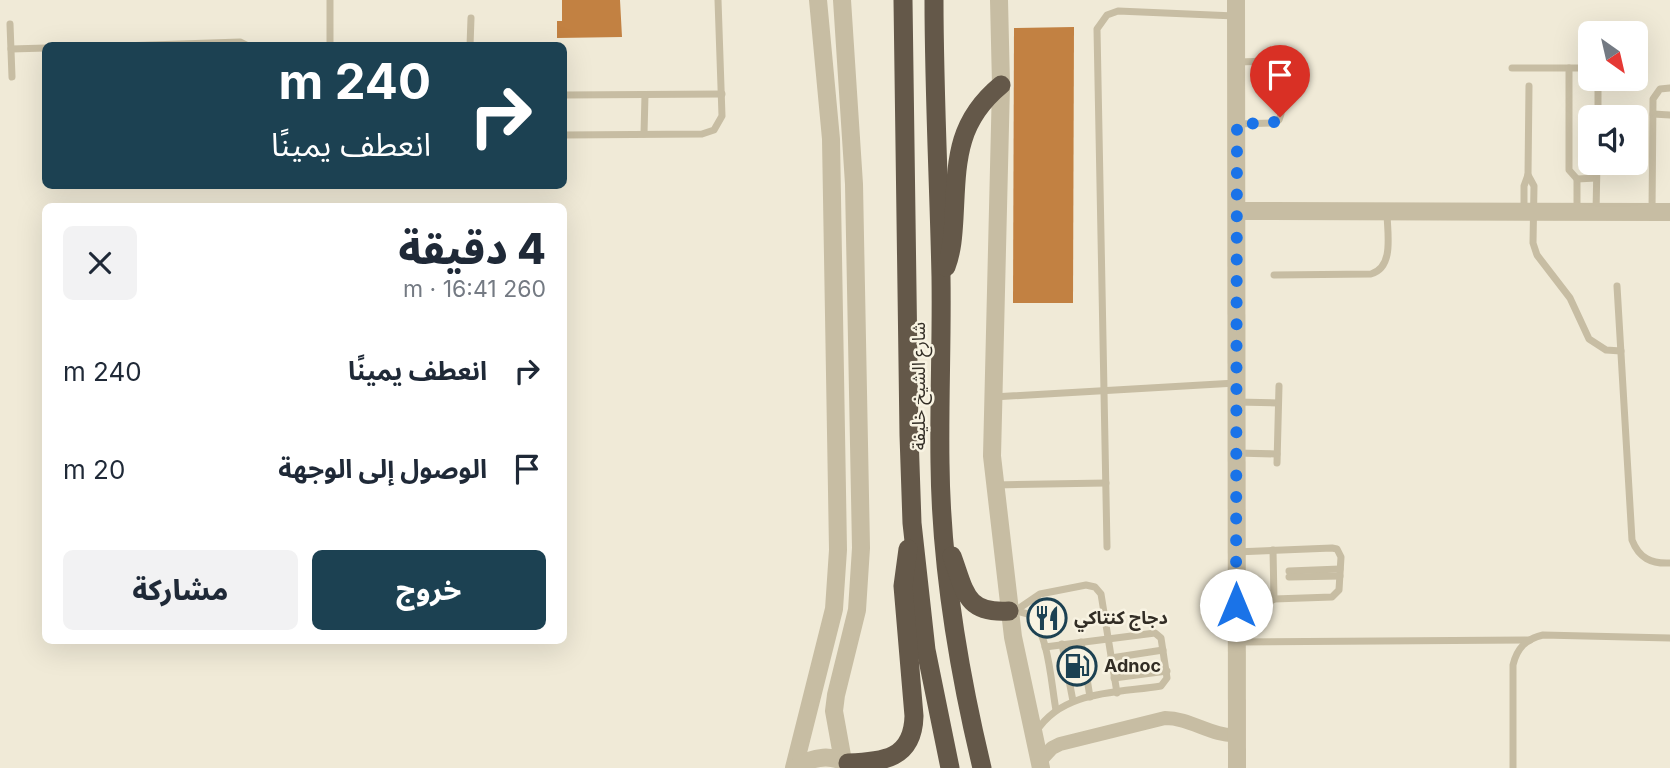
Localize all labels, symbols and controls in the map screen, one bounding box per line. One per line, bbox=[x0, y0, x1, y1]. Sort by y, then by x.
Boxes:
north arrow bbox=[1578, 21, 1648, 91]
map controls bbox=[1578, 21, 1648, 175]
pin bbox=[1250, 45, 1310, 117]
text: 240 m bbox=[278, 52, 431, 111]
icon: arrive bbox=[1261, 56, 1299, 94]
icon: right bbox=[455, 70, 546, 161]
button: sound bbox=[1578, 105, 1648, 175]
text: انعطف يمينًا bbox=[271, 125, 431, 164]
text: 4 دقيقة bbox=[398, 223, 546, 274]
button: close bbox=[63, 226, 137, 300]
text: 260 m · 16:41 bbox=[403, 275, 546, 303]
street label: شارع الشيخ خليفة bbox=[908, 322, 933, 450]
icon: right bbox=[508, 352, 546, 390]
text: انعطف يمينًا bbox=[348, 355, 487, 386]
text: 240 m bbox=[63, 356, 142, 387]
icon: arrive bbox=[508, 450, 546, 488]
text: الوصول إلى الوجهة bbox=[278, 453, 487, 484]
text: 20 m bbox=[63, 454, 125, 485]
button: مشاركة bbox=[63, 550, 298, 630]
button: خروج bbox=[312, 550, 546, 630]
position arrow bbox=[1199, 568, 1273, 642]
restaurant icon: دجاج كنتاكي bbox=[1026, 597, 1068, 639]
place label: دجاج كنتاكي bbox=[1074, 607, 1168, 632]
fuel station icon: Adnoc bbox=[1056, 645, 1098, 687]
place label: Adnoc bbox=[1104, 655, 1161, 676]

